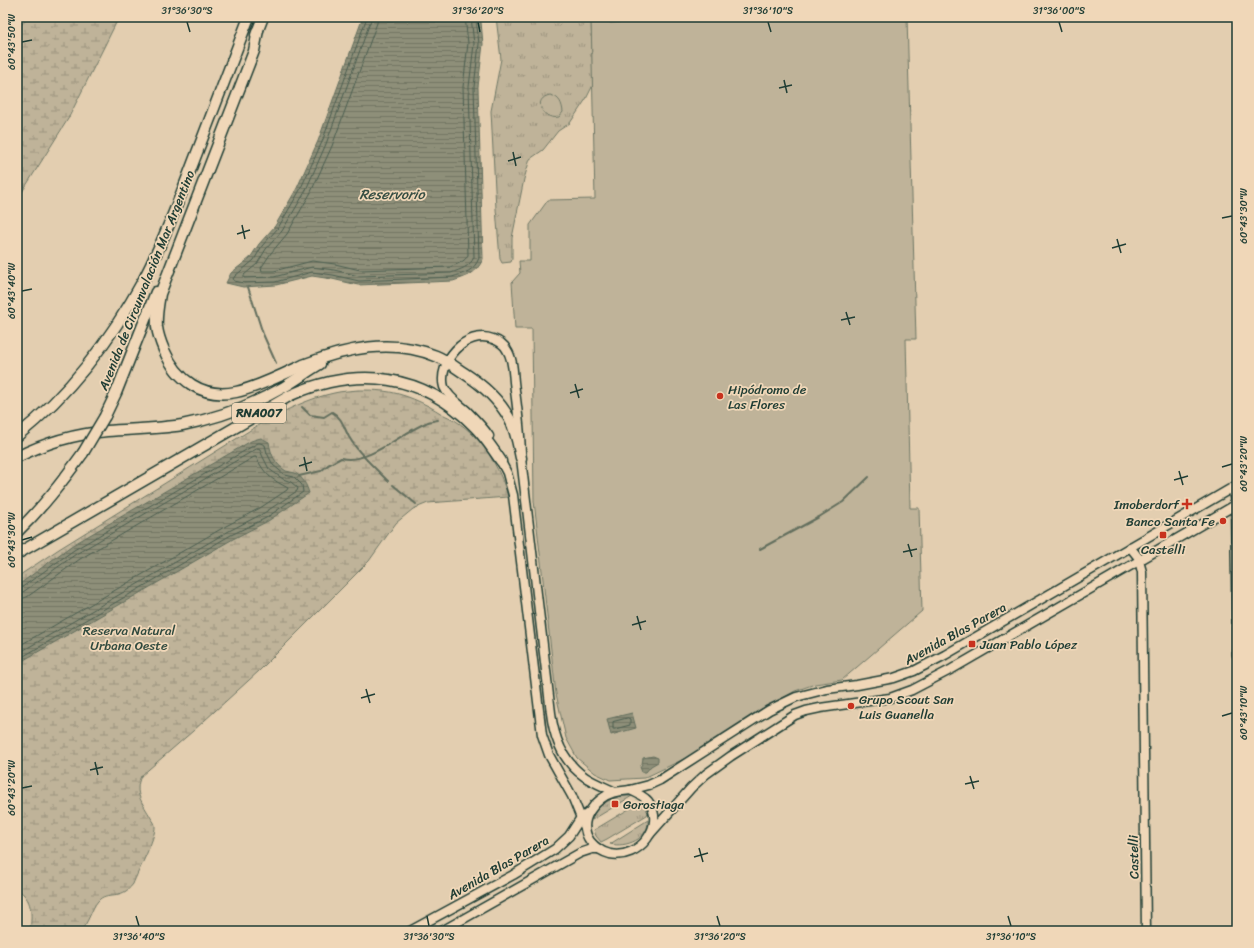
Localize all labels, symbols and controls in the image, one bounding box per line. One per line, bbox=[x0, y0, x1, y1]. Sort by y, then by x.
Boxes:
text: 31°36'30"S bbox=[161, 2, 213, 20]
text: 31°36'20"S bbox=[452, 2, 504, 20]
text: 31°36'10"S bbox=[743, 2, 794, 20]
text: 31°36'00"S bbox=[1033, 2, 1086, 20]
text: 60°43'50"W bbox=[3, 14, 21, 70]
street label: Avenida de Circunvalación Mar Argentino bbox=[91, 166, 201, 395]
water label: Reservorio bbox=[359, 182, 425, 207]
text: 60°43'30"W bbox=[1235, 188, 1253, 244]
text: 60°43'40"W bbox=[3, 263, 21, 319]
place label: Hipódromo de Las Flores bbox=[728, 378, 807, 416]
marker: Hipódromo de Las Flores bbox=[715, 391, 725, 401]
road number: RNA007 bbox=[232, 403, 286, 423]
text: 60°43'20"W bbox=[1235, 436, 1253, 492]
place label: Imoberdorf bbox=[1113, 493, 1180, 516]
marker: Imoberdorf bbox=[1182, 499, 1192, 509]
place label: Banco Santa Fe bbox=[1126, 510, 1215, 533]
text: 60°43'30"W bbox=[3, 512, 21, 568]
marker: Banco Santa Fe bbox=[1218, 516, 1228, 526]
marker: Castelli bbox=[1158, 530, 1168, 540]
place label: Castelli bbox=[1141, 538, 1185, 561]
street label: Avenida Blas Parera bbox=[899, 596, 1011, 672]
park label: Reserva Natural Urbana Oeste bbox=[83, 619, 175, 657]
place label: Juan Pablo López bbox=[979, 633, 1078, 656]
marker: Juan Pablo López bbox=[967, 639, 977, 649]
text: 60°43'10"W bbox=[1235, 686, 1253, 740]
place label: Grupo Scout San Luis Guanella bbox=[859, 688, 954, 726]
marker: Grupo Scout San Luis Guanella bbox=[846, 701, 856, 711]
text: 60°43'20"W bbox=[3, 760, 21, 816]
place label: Gorostiaga bbox=[623, 793, 685, 816]
marker: Gorostiaga bbox=[610, 799, 620, 809]
street label: Avenida Blas Parera bbox=[442, 829, 554, 906]
street label: Castelli bbox=[1122, 834, 1145, 879]
text: 31°36'40"S bbox=[113, 928, 166, 946]
text: 31°36'30"S bbox=[403, 928, 455, 946]
text: 31°36'20"S bbox=[694, 928, 746, 946]
text: 31°36'10"S bbox=[986, 928, 1037, 946]

